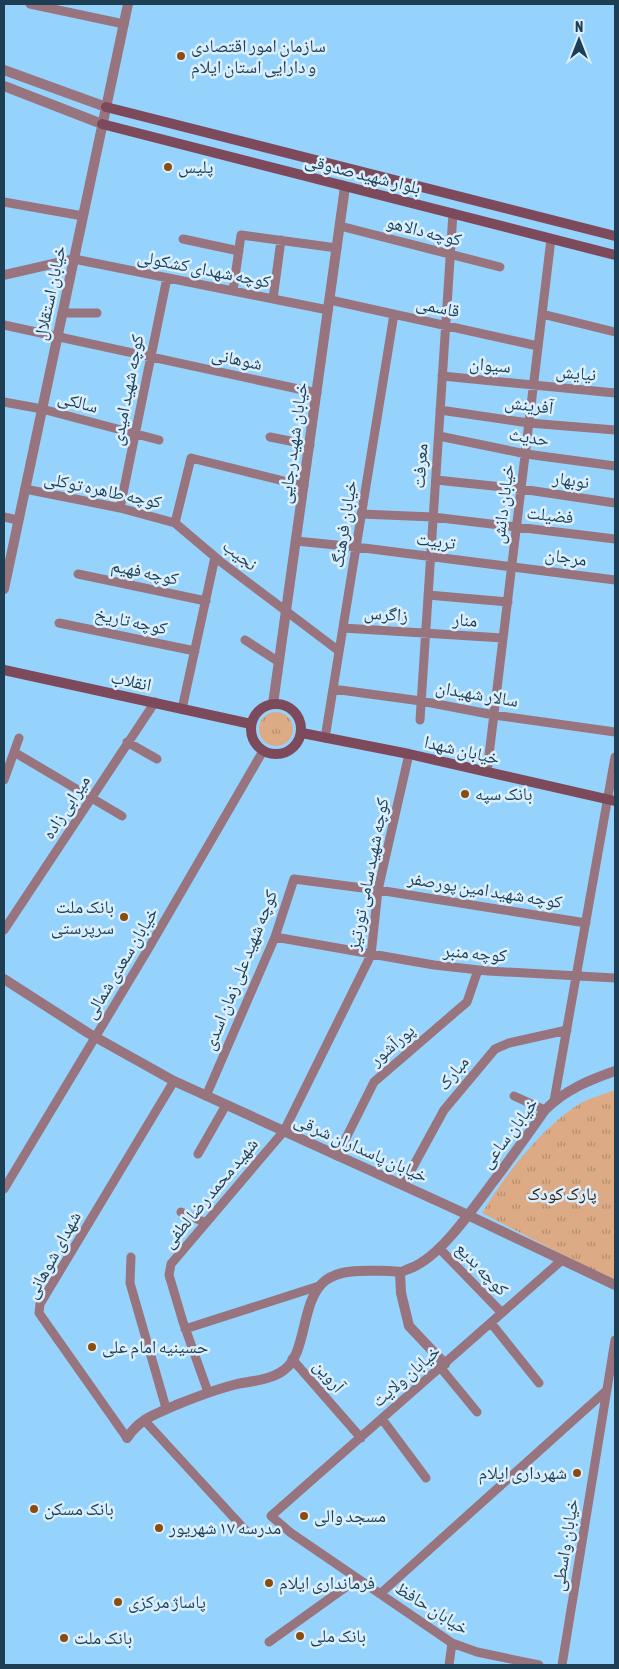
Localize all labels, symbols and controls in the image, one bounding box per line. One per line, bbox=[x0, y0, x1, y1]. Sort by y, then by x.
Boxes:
north arrow bbox=[554, 15, 604, 65]
text: N bbox=[575, 19, 583, 35]
place label: سازمان امور اقتصادی و دارایی استان ایلام bbox=[191, 35, 326, 79]
marker: سازمان امور اقتصادی و دارایی استان ایلام bbox=[175, 50, 187, 62]
street label: بلوار شهید صدوقی bbox=[303, 149, 423, 199]
place label: پلیس bbox=[178, 156, 213, 178]
marker: پلیس bbox=[162, 161, 174, 173]
street label: کوچه دالاهو bbox=[384, 211, 464, 251]
street label: خیابان استقلال bbox=[29, 244, 71, 342]
street label: کوچه شهدای کشکولی bbox=[135, 245, 273, 293]
street label: قاسمی bbox=[414, 292, 462, 322]
street label: کوچه شهید امیدی bbox=[105, 332, 149, 447]
street label: شوهانی bbox=[210, 343, 264, 375]
street label: سیوان bbox=[468, 352, 512, 378]
street label: نیایش bbox=[555, 360, 597, 386]
street label: خیابان شهید رجایی bbox=[274, 381, 312, 505]
street label: سالکی bbox=[55, 386, 101, 418]
street label: آفرینش bbox=[503, 391, 555, 419]
street label: حدیث bbox=[507, 423, 551, 450]
street label: معرفت bbox=[407, 443, 432, 489]
street label: خیابان دانش bbox=[487, 463, 519, 545]
street label: نوبهار bbox=[550, 466, 591, 493]
street label: کوچه طاهره توکلی bbox=[42, 467, 164, 513]
street label: خیابان فرهنگ bbox=[326, 479, 362, 569]
street label: فضیلت bbox=[525, 502, 575, 528]
street label: تربیت bbox=[415, 528, 457, 554]
street label: نجیب bbox=[218, 535, 262, 575]
street label: مرجان bbox=[544, 543, 588, 571]
street label: کوچه فهیم bbox=[109, 554, 181, 591]
street label: زاگرس bbox=[363, 601, 409, 627]
street label: کوچه تاریخ bbox=[92, 603, 170, 641]
street label: منار bbox=[451, 608, 478, 631]
street label: انقلاب bbox=[109, 666, 153, 696]
street label: سالار شهیدان bbox=[434, 676, 520, 712]
street label: خیابان شهدا bbox=[422, 731, 502, 769]
street label: میرابی زاده bbox=[37, 771, 95, 843]
place label: بانک سپه bbox=[475, 783, 532, 805]
marker: بانک سپه bbox=[459, 788, 471, 800]
street label: کوچه شهید سامی تورتیز bbox=[342, 795, 394, 953]
street label: کوچه شهید امین پورصفر bbox=[405, 867, 564, 913]
street label: کوچه شهید علی زمان اسدی bbox=[198, 886, 282, 1053]
place label: بانک ملت سرپرستی bbox=[51, 896, 114, 939]
street label: خیابان سعدی شمالی bbox=[79, 903, 163, 1023]
marker: بانک ملت سرپرستی bbox=[118, 911, 130, 923]
street label: کوچه منبر bbox=[441, 939, 508, 967]
street label: پورآشور bbox=[364, 1019, 419, 1071]
street label: مبارک bbox=[432, 1051, 473, 1094]
street label: خیابان ساعی bbox=[475, 1093, 543, 1173]
street label: خیابان پاسداران شرقی bbox=[291, 1109, 431, 1187]
street label: شهید محمد رضا لطفی bbox=[157, 1133, 263, 1253]
park label: پارک کودک bbox=[527, 1183, 597, 1205]
street label: شهدای شوهانی bbox=[20, 1208, 86, 1302]
street label: کوچه بدیع bbox=[450, 1238, 513, 1302]
place label: حسینیه امام علی bbox=[102, 1336, 208, 1359]
street label: خیابان ولایت bbox=[367, 1340, 445, 1412]
marker: حسینیه امام علی bbox=[86, 1341, 98, 1353]
street label: آروین bbox=[309, 1355, 350, 1397]
place label: شهرداری ایلام bbox=[479, 1462, 567, 1485]
marker: شهرداری ایلام bbox=[571, 1467, 583, 1479]
street label: خیابان واسطی bbox=[547, 1497, 583, 1593]
place label: بانک مسکن bbox=[44, 1498, 114, 1520]
marker: بانک مسکن bbox=[28, 1503, 40, 1515]
place label: مسجد والی bbox=[314, 1505, 386, 1527]
marker: مسجد والی bbox=[298, 1510, 310, 1522]
place label: مدرسه ۱۷ شهریور bbox=[168, 1517, 281, 1538]
marker: مدرسه ۱۷ شهریور bbox=[153, 1522, 165, 1534]
place label: فرمانداری ایلام bbox=[279, 1572, 375, 1595]
marker: فرمانداری ایلام bbox=[263, 1577, 275, 1589]
street label: خیابان حافظ bbox=[391, 1577, 473, 1639]
place label: پاساژ مرکزی bbox=[128, 1591, 206, 1613]
marker: پاساژ مرکزی bbox=[112, 1596, 124, 1608]
place label: بانک ملی bbox=[310, 1625, 366, 1647]
place label: بانک ملت bbox=[74, 1627, 132, 1649]
marker: بانک ملی bbox=[294, 1630, 306, 1642]
marker: بانک ملت bbox=[58, 1632, 70, 1644]

